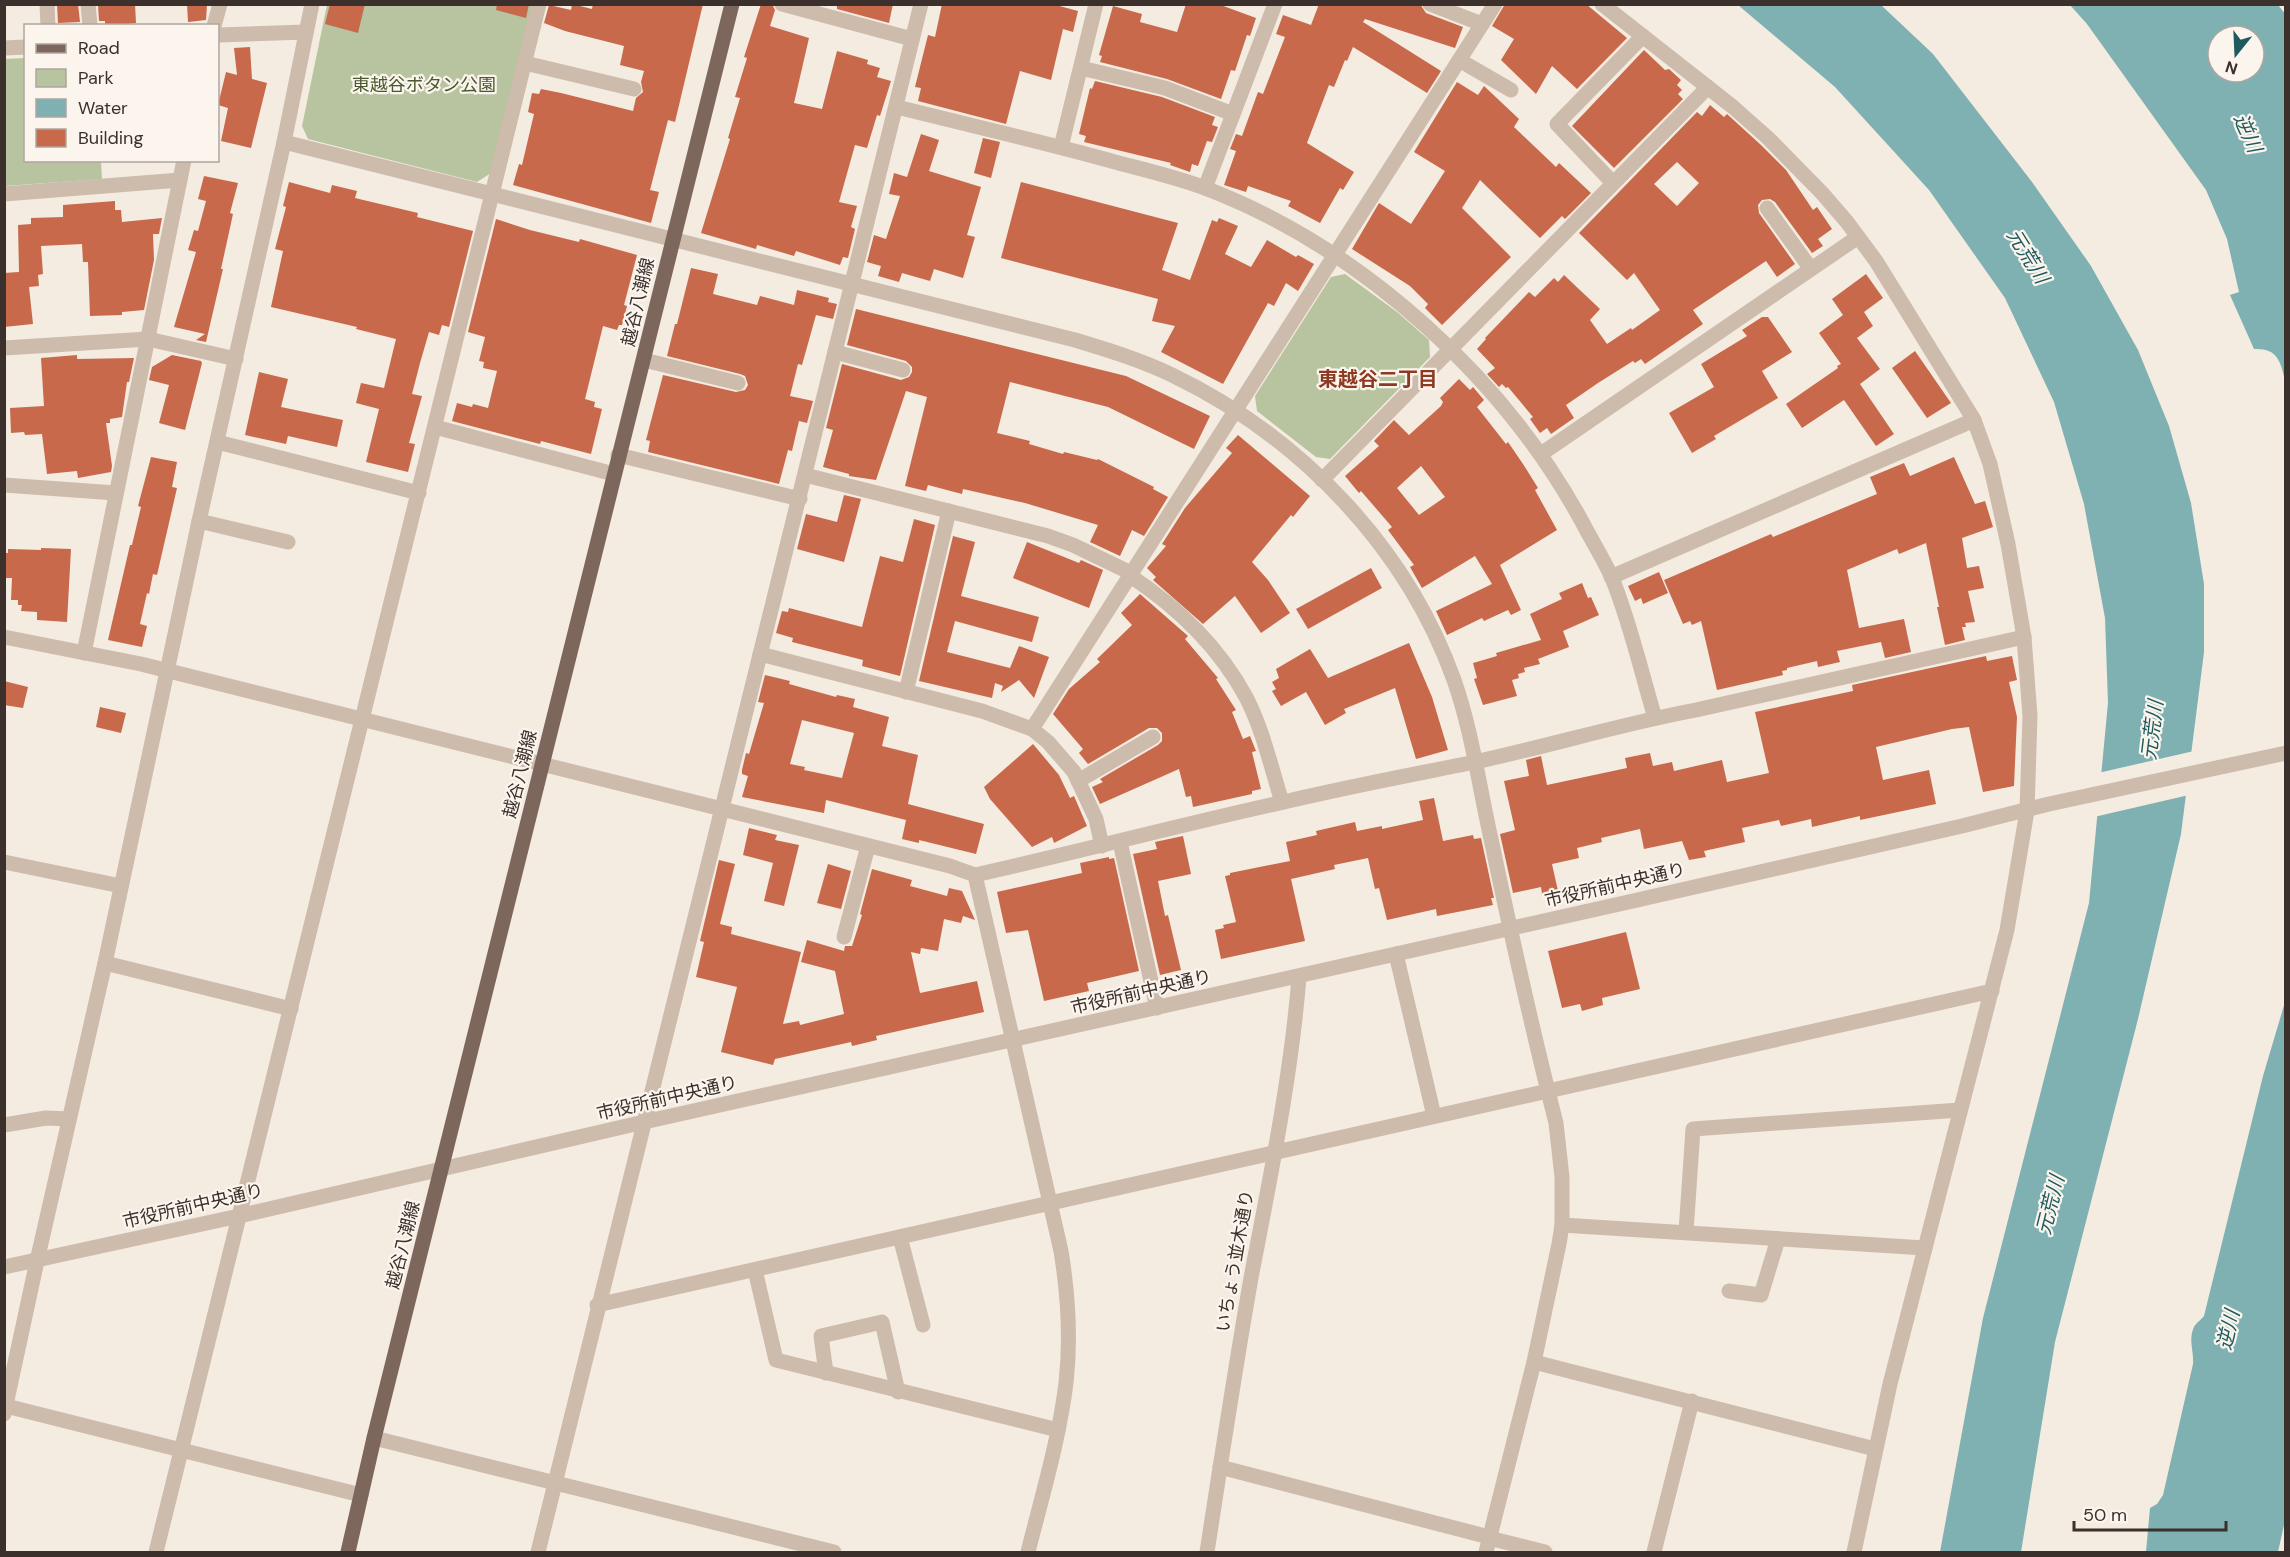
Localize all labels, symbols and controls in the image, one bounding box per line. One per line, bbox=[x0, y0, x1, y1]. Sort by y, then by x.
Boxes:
legend bbox=[24, 24, 219, 162]
north arrow bbox=[2206, 24, 2266, 84]
text: Road bbox=[78, 36, 120, 60]
text: N bbox=[2223, 56, 2240, 80]
text: Park bbox=[78, 66, 114, 90]
park label: 東越谷ボタン公園 bbox=[352, 73, 496, 97]
text: Water bbox=[78, 96, 128, 120]
water label: 逆川 bbox=[2228, 109, 2269, 158]
text: Building bbox=[78, 126, 143, 150]
water label: 元荒川 bbox=[2001, 224, 2056, 290]
street label: 越谷八潮線 bbox=[616, 255, 660, 349]
district label: 東越谷二丁目 bbox=[1318, 366, 1438, 392]
water label: 元荒川 bbox=[2135, 697, 2169, 761]
street label: 越谷八潮線 bbox=[497, 727, 543, 821]
street label: 市役所前中央通り bbox=[1542, 857, 1688, 913]
street label: 市役所前中央通り bbox=[1068, 964, 1214, 1020]
street label: 市役所前中央通り bbox=[594, 1070, 740, 1126]
water label: 元荒川 bbox=[2030, 1171, 2070, 1237]
street label: 市役所前中央通り bbox=[120, 1178, 266, 1234]
street label: いちょう並木通り bbox=[1211, 1188, 1259, 1334]
street label: 越谷八潮線 bbox=[380, 1198, 426, 1292]
water label: 逆川 bbox=[2211, 1306, 2246, 1352]
scale bar bbox=[2074, 1494, 2226, 1532]
text: 50 m bbox=[2083, 1503, 2127, 1527]

